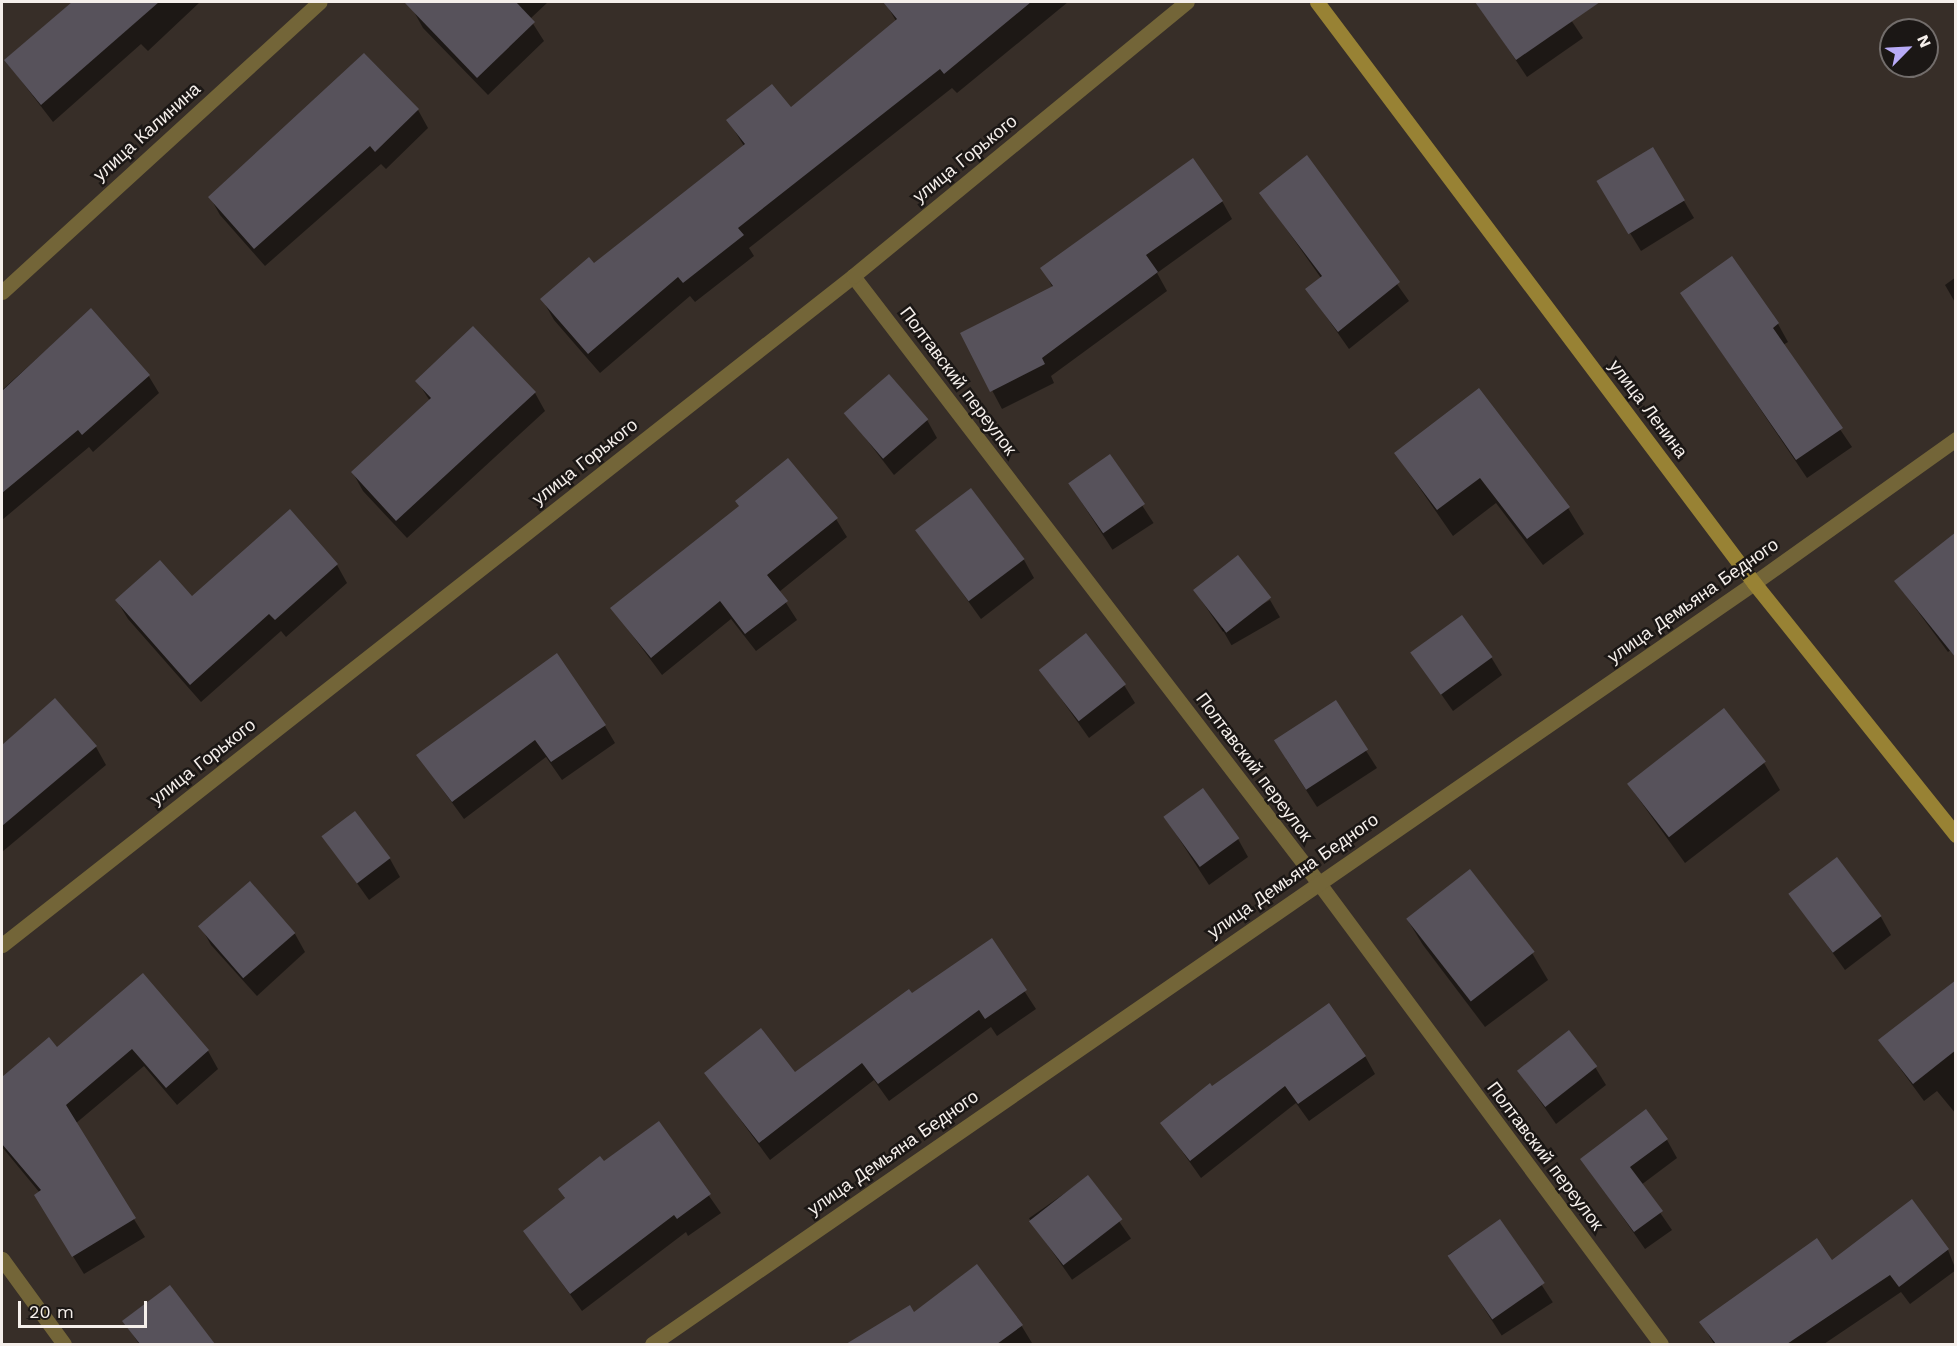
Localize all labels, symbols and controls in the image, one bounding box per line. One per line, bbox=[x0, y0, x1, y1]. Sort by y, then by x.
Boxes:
north arrow bbox=[1879, 18, 1939, 78]
text: N bbox=[1913, 32, 1935, 51]
street label: улица Калинина bbox=[89, 78, 205, 186]
street label: улица Горького bbox=[909, 110, 1021, 208]
street label: Полтавский переулок bbox=[895, 302, 1021, 460]
street label: улица Ленина bbox=[1604, 356, 1692, 462]
street label: улица Горького bbox=[528, 414, 642, 510]
street label: улица Демьяна Бедного bbox=[1603, 534, 1783, 668]
street label: Полтавский переулок bbox=[1191, 688, 1317, 846]
street label: улица Горького bbox=[146, 714, 260, 810]
street label: улица Демьяна Бедного bbox=[1203, 809, 1383, 943]
street label: Полтавский переулок bbox=[1482, 1077, 1608, 1235]
street label: улица Демьяна Бедного bbox=[803, 1086, 983, 1220]
scale bar bbox=[21, 1289, 150, 1327]
text: 20 m bbox=[29, 1301, 74, 1322]

